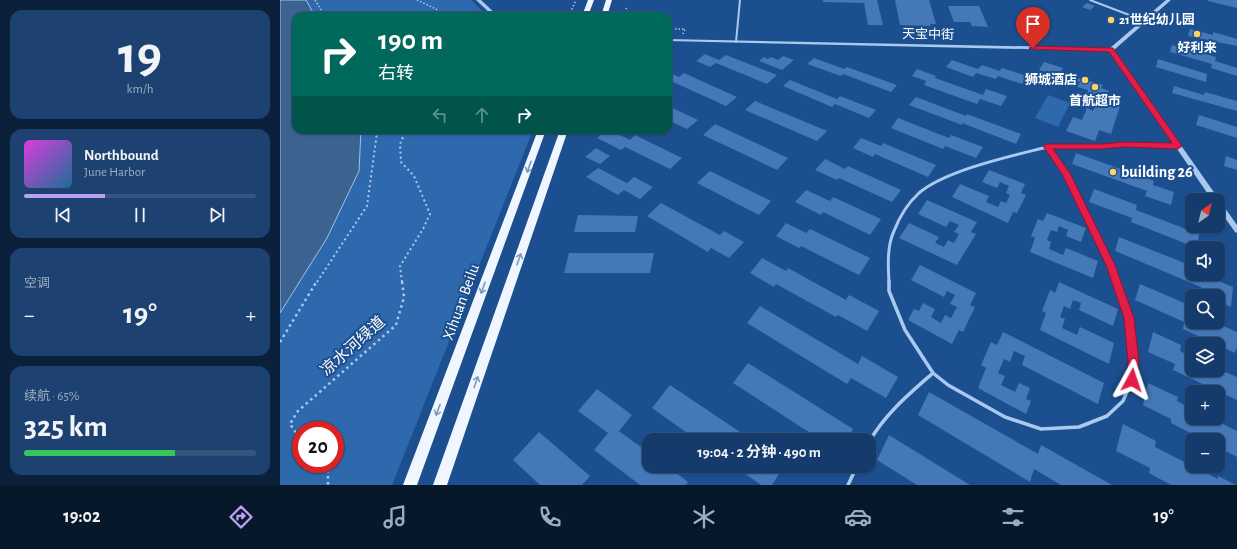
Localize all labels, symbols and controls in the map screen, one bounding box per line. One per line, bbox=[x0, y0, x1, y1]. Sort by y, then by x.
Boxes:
pin bbox=[1016, 7.0, 1050, 48]
place label: 21世纪幼儿园 bbox=[1119, 12, 1195, 27]
icon: arrive bbox=[1022, 13, 1044, 35]
marker: 21世纪幼儿园 bbox=[1106, 15, 1116, 25]
text: 190 m bbox=[378, 27, 443, 55]
street label: 天宝中街 bbox=[902, 27, 954, 42]
icon: right bbox=[312, 28, 364, 80]
marker: 好利来 bbox=[1192, 29, 1202, 39]
text: 19 bbox=[118, 30, 162, 82]
place label: 好利来 bbox=[1177, 40, 1217, 55]
text: 右转 bbox=[378, 65, 414, 83]
place label: 狮城酒店 bbox=[1025, 72, 1077, 87]
marker: 狮城酒店 bbox=[1080, 75, 1090, 85]
marker: 首航超市 bbox=[1090, 82, 1100, 92]
text: km/h bbox=[127, 83, 153, 96]
place label: 首航超市 bbox=[1069, 93, 1121, 108]
icon: left bbox=[429, 104, 451, 126]
icon: ahead bbox=[471, 104, 493, 126]
icon: right bbox=[513, 104, 535, 126]
text: Northbound bbox=[84, 148, 159, 163]
one-way arrow bbox=[524, 160, 532, 172]
place label: building 26 bbox=[1121, 164, 1193, 180]
text: June Harbor bbox=[84, 166, 145, 179]
marker: building 26 bbox=[1108, 167, 1118, 177]
north arrow bbox=[1185, 193, 1225, 233]
map controls bbox=[1185, 193, 1225, 473]
icon: previous bbox=[52, 204, 74, 226]
icon: pause bbox=[129, 204, 151, 226]
icon: next bbox=[206, 204, 228, 226]
button: sound bbox=[1185, 241, 1225, 281]
one-way arrow bbox=[516, 253, 523, 266]
street label: Xihuan Beilu bbox=[440, 262, 482, 342]
text: 空调 bbox=[24, 277, 50, 290]
one-way arrow bbox=[479, 282, 487, 294]
button: search bbox=[1185, 289, 1225, 329]
text: 19° bbox=[123, 299, 157, 329]
text: − bbox=[24, 304, 35, 326]
text: + bbox=[245, 304, 256, 326]
street label: 凉水河绿道 bbox=[317, 313, 388, 379]
button: layers bbox=[1185, 337, 1225, 377]
position arrow bbox=[1111, 359, 1153, 401]
one-way arrow bbox=[473, 376, 481, 388]
button: + bbox=[1185, 385, 1225, 425]
text: 续航 · 65% bbox=[24, 390, 80, 403]
one-way arrow bbox=[434, 404, 442, 416]
text: 325 km bbox=[24, 412, 108, 442]
speed limit sign: 20 bbox=[292, 421, 344, 473]
button: − bbox=[1185, 433, 1225, 473]
text: 19:04 · 2 分钟 · 490 m bbox=[697, 445, 821, 460]
icon: directions bbox=[227, 503, 255, 531]
icon: music bbox=[381, 503, 409, 531]
icon: phone bbox=[536, 503, 564, 531]
icon: climate bbox=[690, 503, 718, 531]
icon: car bbox=[844, 503, 872, 531]
icon: filters bbox=[999, 503, 1027, 531]
text: 19:02 bbox=[63, 508, 100, 526]
text: 19° bbox=[1153, 508, 1174, 526]

